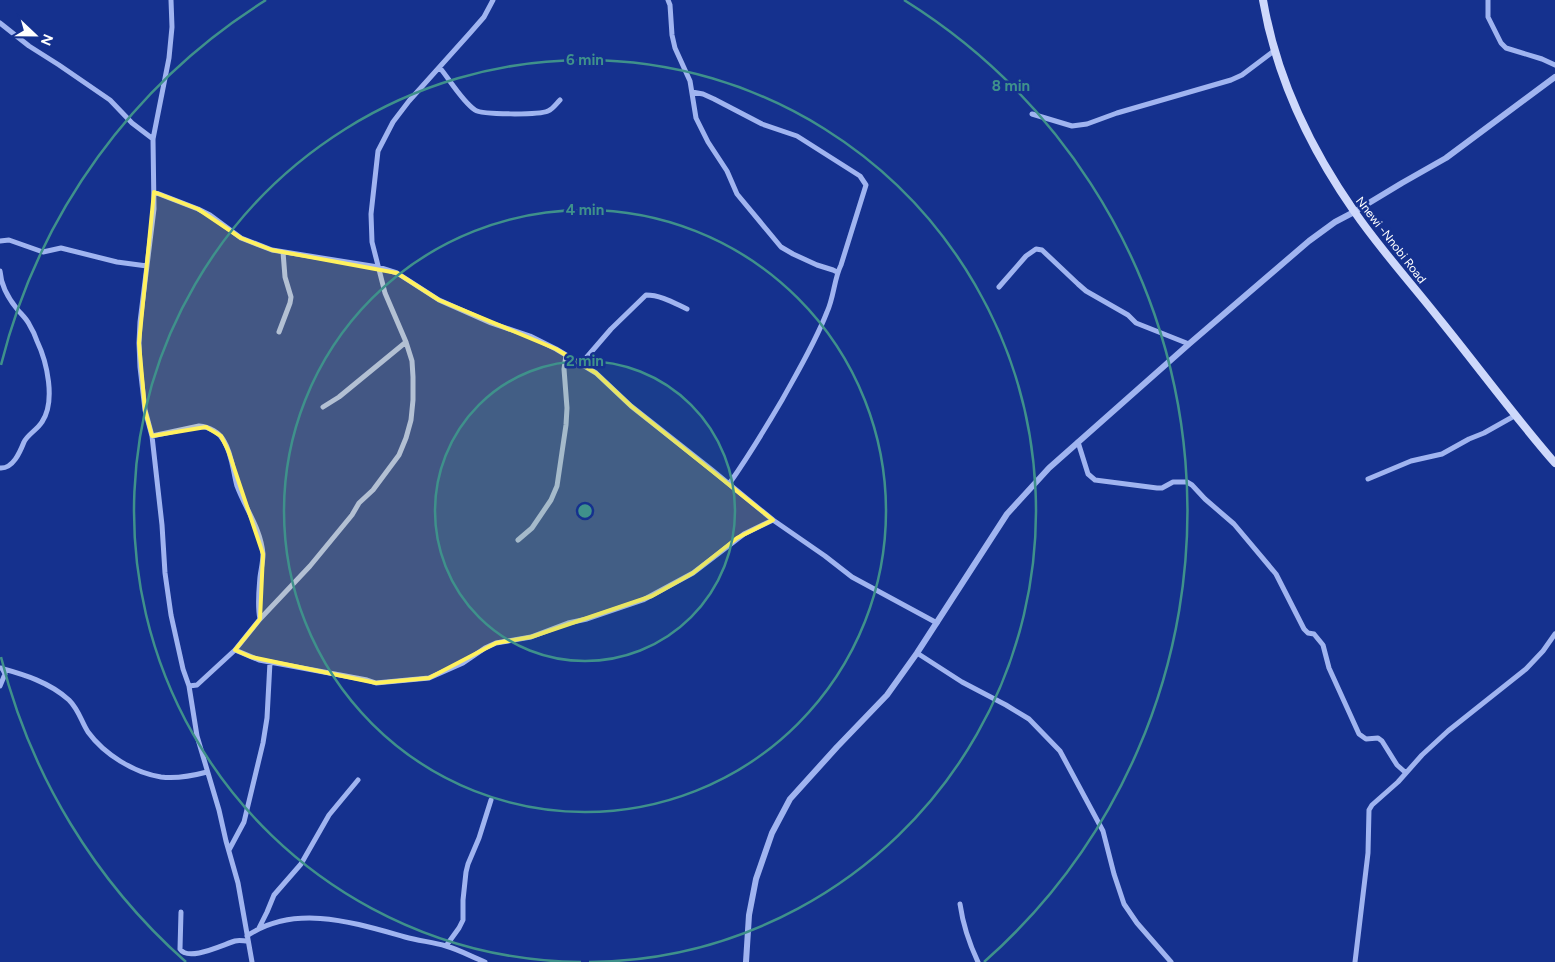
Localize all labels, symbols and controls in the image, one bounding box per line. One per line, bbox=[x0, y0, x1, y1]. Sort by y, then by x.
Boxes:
north arrow bbox=[10, 10, 60, 60]
text: N bbox=[37, 31, 56, 48]
text: 6 min bbox=[566, 51, 604, 69]
text: 8 min bbox=[992, 77, 1030, 95]
street label: Nnewi -Nnobi Road bbox=[1353, 194, 1429, 286]
text: 4 min bbox=[566, 201, 604, 219]
text: 2 min bbox=[566, 352, 604, 370]
centre of rings bbox=[576, 502, 594, 520]

